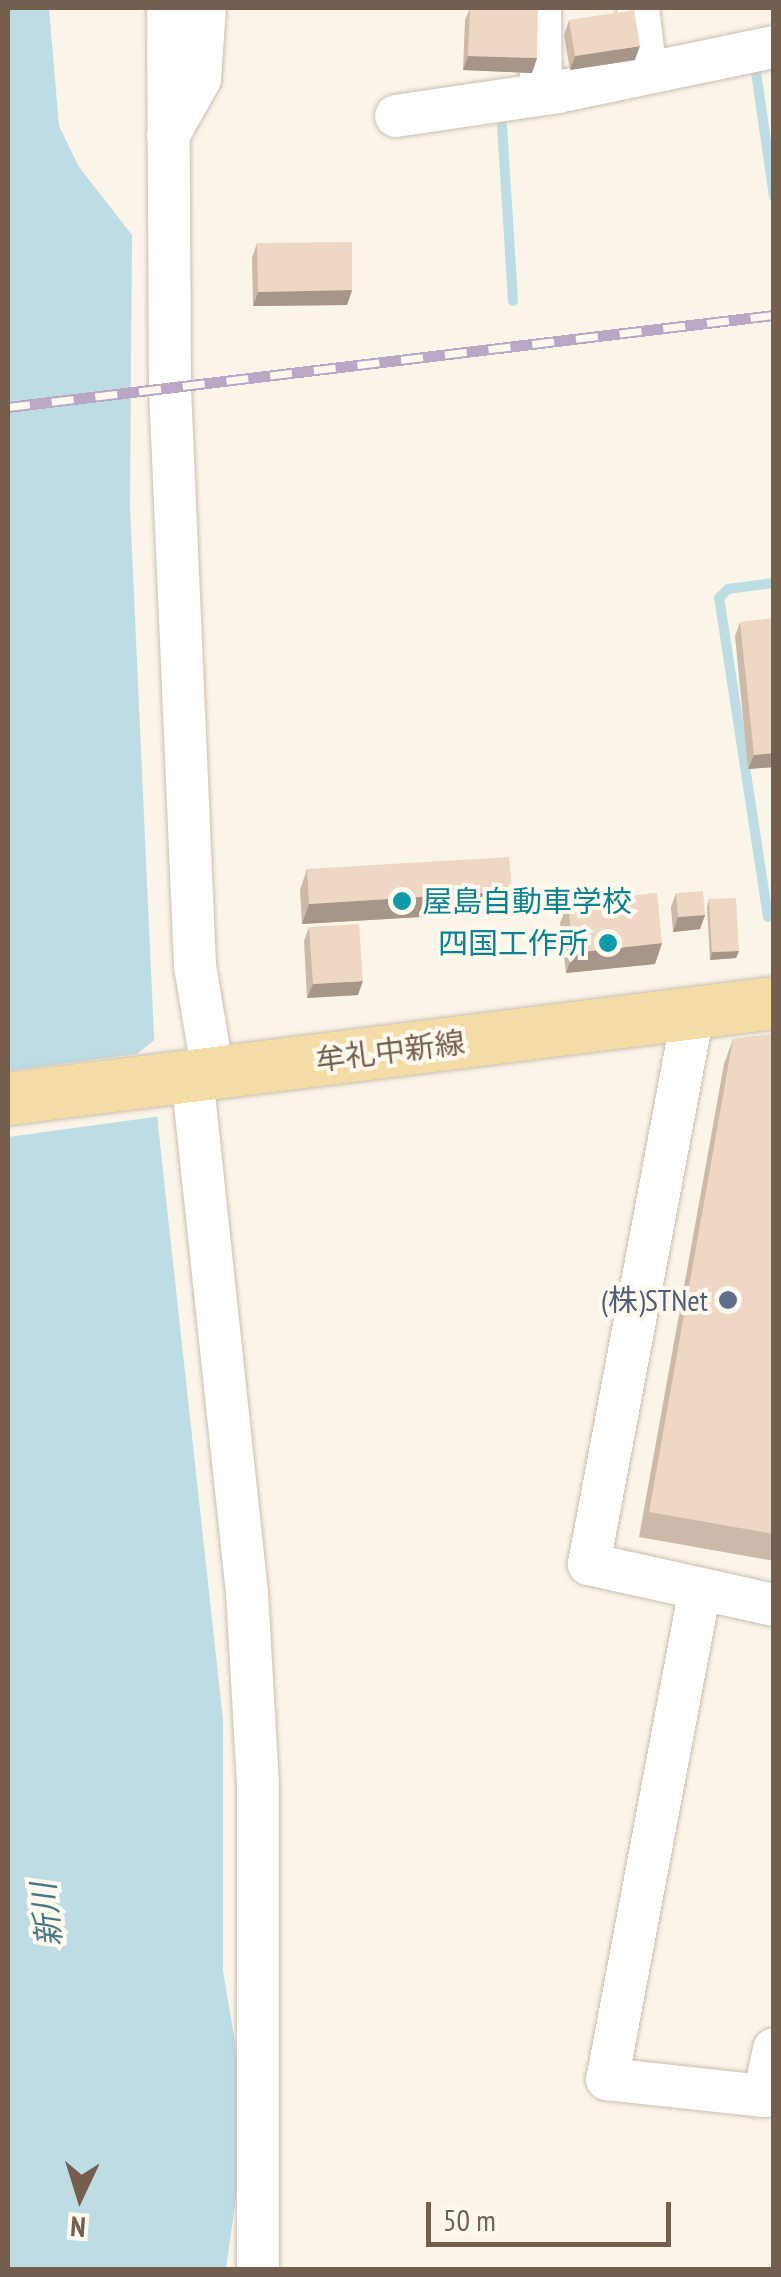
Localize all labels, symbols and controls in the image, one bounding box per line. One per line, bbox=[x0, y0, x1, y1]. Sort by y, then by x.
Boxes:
place label: 屋島自動車学校 bbox=[422, 883, 632, 919]
marker: 屋島自動車学校 bbox=[391, 890, 413, 912]
place label: 四国工作所 bbox=[438, 925, 588, 961]
marker: 四国工作所 bbox=[597, 932, 619, 954]
street label: 牟礼中新線 bbox=[313, 1024, 467, 1078]
place label: (株)STNet bbox=[601, 1282, 708, 1318]
marker: (株)STNet bbox=[717, 1289, 739, 1311]
water label: 新川 bbox=[24, 1881, 68, 1949]
north arrow bbox=[30, 2147, 130, 2247]
scale bar bbox=[431, 2182, 676, 2244]
text: 50 m bbox=[443, 2200, 496, 2239]
text: N bbox=[69, 2208, 87, 2246]

